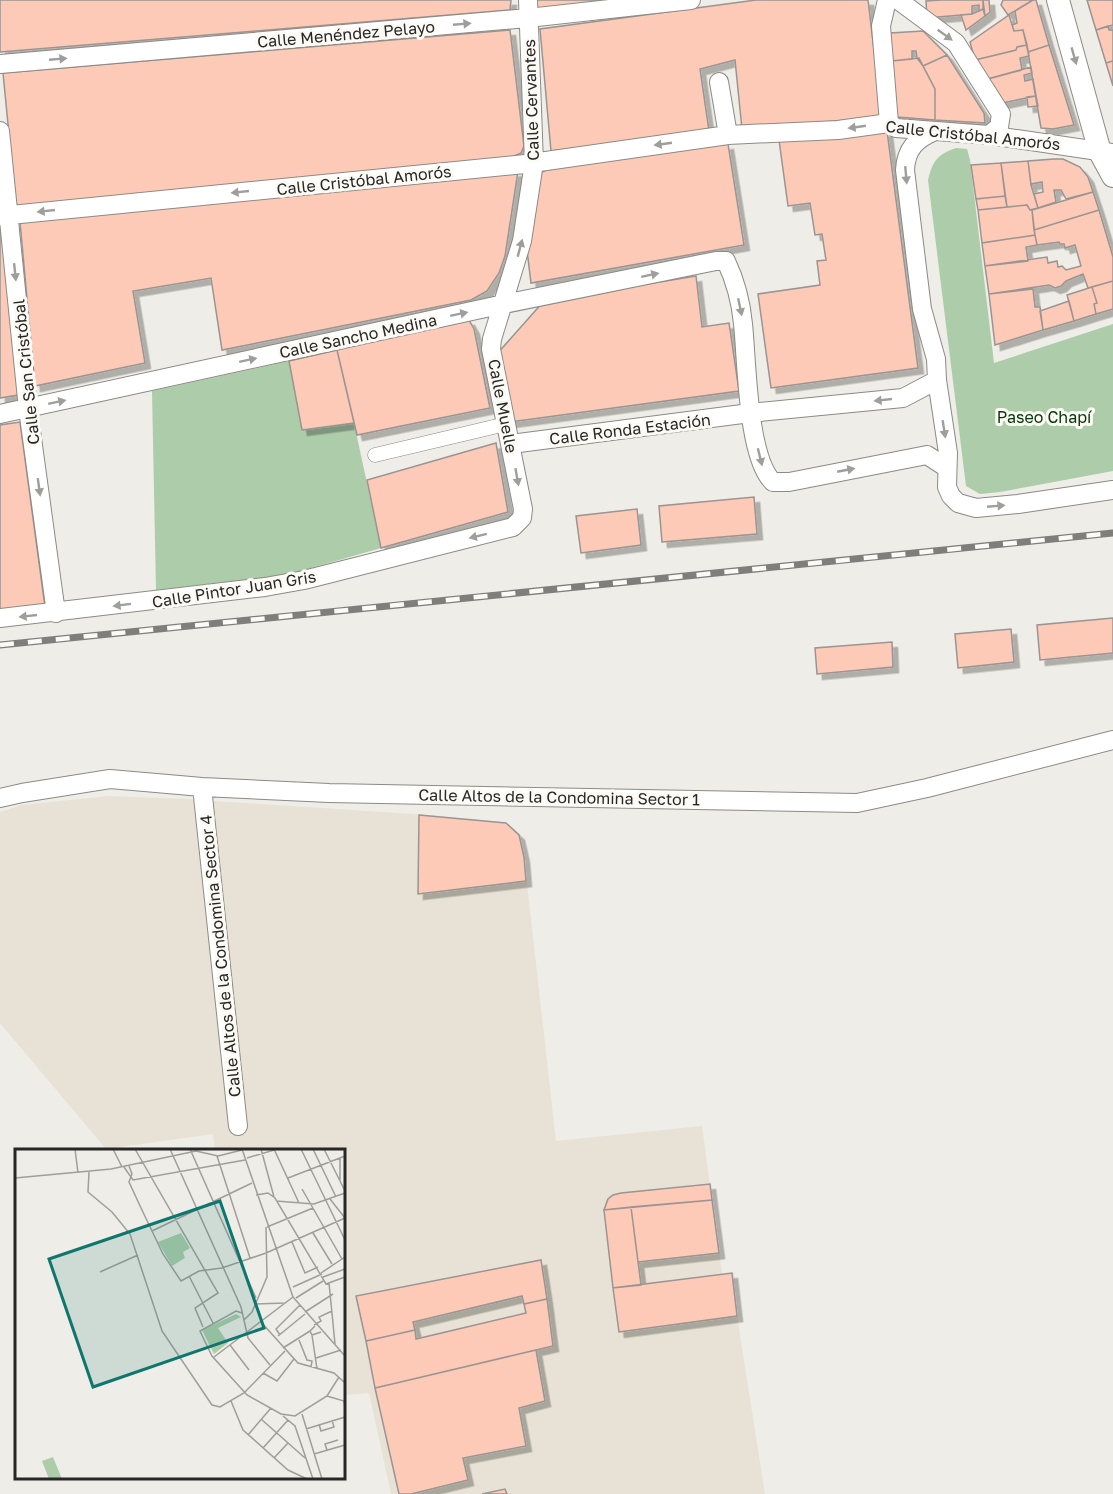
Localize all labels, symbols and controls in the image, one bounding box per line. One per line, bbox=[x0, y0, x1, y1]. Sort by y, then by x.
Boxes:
street label: Calle Menéndez Pelayo bbox=[256, 16, 436, 52]
one-way arrow bbox=[452, 19, 471, 29]
one-way arrow bbox=[936, 29, 952, 41]
street label: Calle Cervantes bbox=[519, 39, 543, 161]
one-way arrow bbox=[1070, 47, 1079, 65]
one-way arrow bbox=[49, 54, 68, 64]
street label: Calle Cristóbal Amorós bbox=[885, 116, 1061, 154]
one-way arrow bbox=[848, 123, 867, 132]
one-way arrow bbox=[654, 140, 673, 149]
street label: Calle Cristóbal Amorós bbox=[276, 161, 452, 199]
one-way arrow bbox=[901, 165, 911, 184]
one-way arrow bbox=[230, 187, 249, 197]
one-way arrow bbox=[36, 206, 55, 216]
one-way arrow bbox=[515, 239, 525, 257]
one-way arrow bbox=[10, 263, 20, 282]
one-way arrow bbox=[640, 269, 659, 279]
street label: Calle San Cristóbal bbox=[8, 298, 44, 446]
one-way arrow bbox=[736, 298, 745, 317]
one-way arrow bbox=[450, 309, 468, 319]
street label: Calle Sancho Medina bbox=[277, 310, 439, 362]
one-way arrow bbox=[239, 355, 257, 365]
street label: Calle Muelle bbox=[484, 357, 522, 455]
one-way arrow bbox=[873, 395, 892, 405]
one-way arrow bbox=[48, 397, 67, 406]
park label: Paseo Chapí bbox=[997, 407, 1093, 427]
street label: Calle Ronda Estación bbox=[548, 409, 712, 449]
one-way arrow bbox=[940, 420, 949, 439]
one-way arrow bbox=[755, 448, 765, 466]
one-way arrow bbox=[837, 465, 856, 474]
one-way arrow bbox=[513, 467, 522, 486]
one-way arrow bbox=[35, 478, 44, 497]
one-way arrow bbox=[986, 501, 1005, 511]
one-way arrow bbox=[469, 532, 487, 541]
street label: Calle Pintor Juan Gris bbox=[151, 566, 317, 612]
one-way arrow bbox=[112, 600, 131, 610]
one-way arrow bbox=[19, 611, 38, 621]
street label: Calle Altos de la Condomina Sector 1 bbox=[418, 785, 700, 809]
street label: Calle Altos de la Condomina Sector 4 bbox=[195, 814, 245, 1098]
inset map bbox=[15, 1149, 345, 1479]

